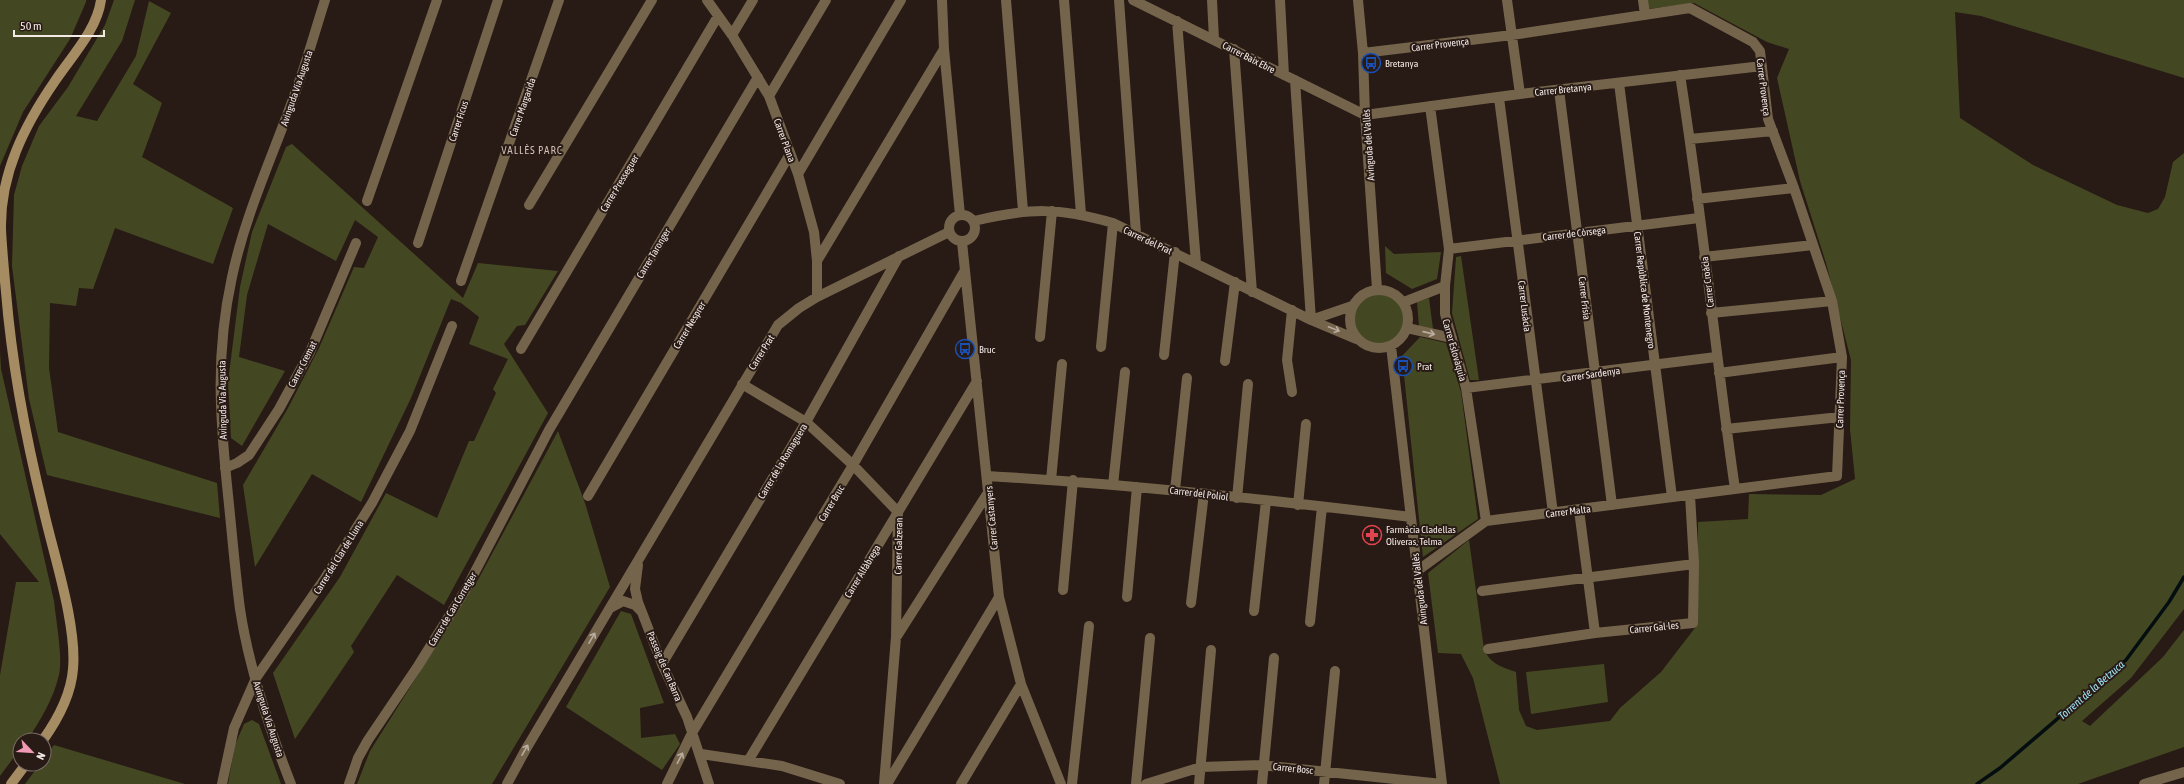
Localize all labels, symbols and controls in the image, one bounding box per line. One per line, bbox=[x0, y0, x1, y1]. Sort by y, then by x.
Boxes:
scale bar bbox=[14, 12, 104, 38]
text: 50 m bbox=[20, 19, 42, 33]
street label: Carrer Provença bbox=[1411, 35, 1470, 53]
street label: Carrer Baix Ebre bbox=[1221, 39, 1277, 76]
street label: Avinguda Via Augusta bbox=[278, 49, 315, 127]
bus stop icon: Bretanya bbox=[1360, 52, 1382, 74]
place label: Bretanya bbox=[1385, 58, 1419, 69]
street label: Carrer Provença bbox=[1755, 58, 1773, 117]
street label: Carrer Margarida bbox=[507, 76, 538, 138]
street label: Carrer Bretanya bbox=[1534, 81, 1592, 98]
street label: Carrer Ficus bbox=[447, 99, 470, 143]
street label: Avinguda del Vallès bbox=[1360, 108, 1376, 181]
street label: Carrer Plana bbox=[772, 117, 798, 164]
district label: VALLÈS PARC bbox=[501, 144, 563, 156]
street label: Carrer Presseguer bbox=[598, 152, 641, 214]
street label: Carrer del Prat bbox=[1122, 224, 1174, 257]
street label: Carrer de Còrsega bbox=[1542, 224, 1607, 243]
street label: Carrer Taronger bbox=[634, 225, 673, 280]
street label: Carrer República de Montenegro bbox=[1632, 231, 1657, 350]
street label: Carrer Croàcia bbox=[1699, 255, 1716, 308]
street label: Carrer Frísia bbox=[1576, 276, 1593, 321]
street label: Carrer Lusàcia bbox=[1516, 280, 1533, 333]
street label: Carrer Nesprer bbox=[671, 299, 708, 351]
street label: Carrer Eslovàquia bbox=[1440, 318, 1469, 383]
one-way arrow bbox=[1327, 326, 1339, 334]
one-way arrow bbox=[1423, 330, 1436, 338]
street label: Carrer Prat bbox=[746, 333, 777, 372]
bus stop icon: Bruc bbox=[954, 338, 976, 360]
street label: Carrer Cremat bbox=[286, 339, 319, 389]
place label: Bruc bbox=[979, 344, 996, 355]
bus stop icon: Prat bbox=[1392, 355, 1414, 377]
street label: Avinguda Via Augusta bbox=[216, 360, 229, 440]
place label: Prat bbox=[1417, 361, 1432, 372]
street label: Carrer Sardenya bbox=[1561, 365, 1621, 384]
street label: Carrer Provença bbox=[1834, 369, 1847, 428]
street label: Carrer de la Romaguera bbox=[756, 421, 809, 501]
street label: Carrer Bruc bbox=[816, 483, 847, 523]
street label: Carrer del Poliol bbox=[1169, 484, 1229, 503]
street label: Carrer Castanyers bbox=[983, 485, 1000, 550]
street label: Carrer Malta bbox=[1545, 503, 1592, 520]
street label: Carrer Galzeran bbox=[893, 517, 904, 575]
street label: Carrer del Clar de Lluna bbox=[311, 518, 366, 596]
pharmacy icon: Farmàcia Cladellas Oliveras, Telma bbox=[1361, 524, 1383, 546]
place label: Farmàcia Cladellas Oliveras, Telma bbox=[1386, 524, 1456, 547]
street label: Carrer Alfàbrega bbox=[842, 542, 883, 600]
street label: Avinguda del Vallès bbox=[1410, 552, 1429, 625]
street label: Carrer de Can Corretger bbox=[426, 570, 479, 648]
street label: Carrer Gal·les bbox=[1629, 619, 1680, 636]
street label: Passeig de Can Barra bbox=[645, 630, 684, 703]
one-way arrow bbox=[588, 632, 596, 644]
water label: Torrent de la Betzuca bbox=[2056, 658, 2126, 722]
street label: Avinguda Via Augusta bbox=[251, 680, 286, 759]
north arrow bbox=[12, 732, 52, 772]
one-way arrow bbox=[522, 744, 530, 756]
text: N bbox=[34, 751, 48, 762]
one-way arrow bbox=[676, 753, 684, 765]
street label: Carrer Bosc bbox=[1272, 761, 1314, 776]

